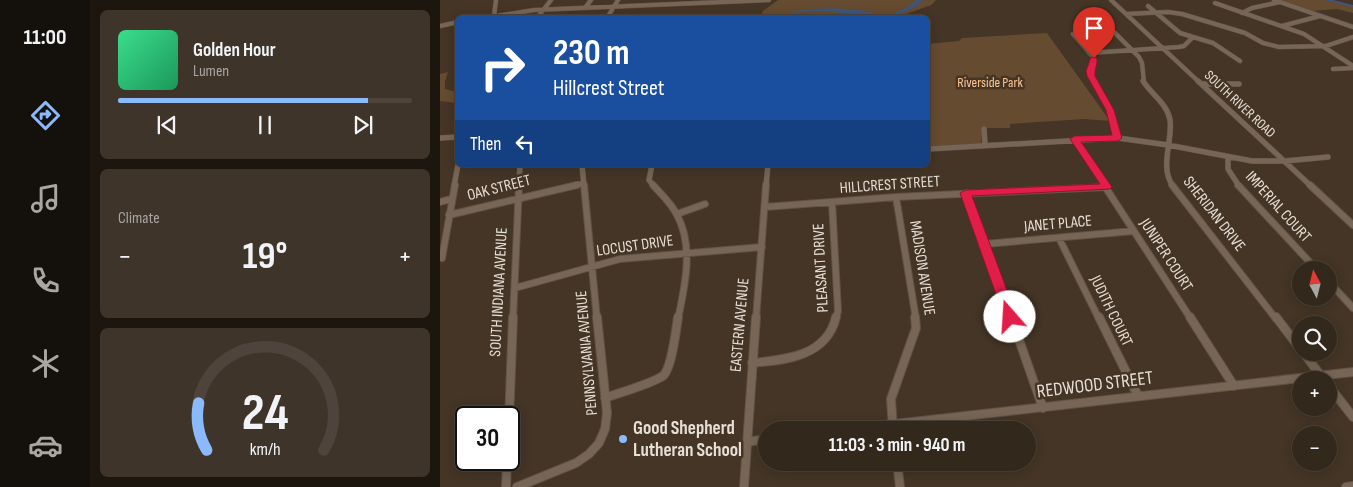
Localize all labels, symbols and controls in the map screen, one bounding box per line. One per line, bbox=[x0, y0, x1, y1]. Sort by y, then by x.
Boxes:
pin bbox=[1073, 7, 1115, 58]
icon: arrive bbox=[1080, 14, 1108, 42]
text: 11:00 bbox=[23, 24, 67, 51]
text: 230 m bbox=[553, 32, 629, 75]
icon: right bbox=[470, 35, 535, 100]
text: Golden Hour bbox=[193, 39, 276, 62]
text: Lumen bbox=[193, 62, 229, 81]
street label: SOUTH RIVER ROAD bbox=[1201, 67, 1279, 141]
park label: Riverside Park bbox=[957, 74, 1023, 91]
text: Hillcrest Street bbox=[553, 75, 664, 102]
icon: directions bbox=[28, 98, 63, 133]
icon: previous bbox=[153, 111, 181, 139]
icon: pause bbox=[251, 111, 279, 139]
icon: next bbox=[349, 111, 377, 139]
icon: left bbox=[511, 130, 539, 158]
text: Then bbox=[470, 133, 501, 156]
street label: IMPERIAL COURT bbox=[1241, 168, 1315, 247]
street label: OAK STREET bbox=[465, 171, 533, 205]
street label: HILLCREST STREET bbox=[839, 172, 941, 198]
street label: SHERIDAN DRIVE bbox=[1179, 173, 1249, 255]
icon: music bbox=[28, 181, 63, 216]
text: Climate bbox=[118, 209, 160, 228]
street label: JANET PLACE bbox=[1022, 212, 1093, 237]
street label: JUNIPER COURT bbox=[1135, 214, 1197, 295]
street label: MADISON AVENUE bbox=[905, 219, 939, 317]
street label: PLEASANT DRIVE bbox=[809, 223, 833, 313]
street label: SOUTH INDIANA AVENUE bbox=[486, 227, 512, 357]
street label: LOCUST DRIVE bbox=[595, 231, 675, 261]
text: 19° bbox=[243, 234, 287, 279]
text: − bbox=[118, 240, 132, 273]
text: + bbox=[398, 240, 412, 273]
north arrow bbox=[1292, 261, 1338, 306]
map controls bbox=[1292, 261, 1337, 471]
icon: phone bbox=[28, 263, 63, 298]
street label: JUDITH COURT bbox=[1085, 272, 1137, 350]
street label: EASTERN AVENUE bbox=[726, 277, 754, 373]
street label: PENNSYLVANIA AVENUE bbox=[572, 290, 602, 416]
position arrow bbox=[983, 290, 1035, 342]
button: search bbox=[1292, 316, 1337, 361]
icon: climate bbox=[28, 346, 63, 381]
street label: REDWOOD STREET bbox=[1036, 366, 1155, 404]
button: + bbox=[1292, 371, 1337, 416]
text: 24 bbox=[242, 382, 288, 445]
speed limit sign: 30 bbox=[455, 406, 520, 471]
place label: Good Shepherd Lutheran School bbox=[633, 417, 742, 462]
button: − bbox=[1292, 426, 1337, 471]
icon: car bbox=[28, 428, 63, 463]
marker: Good Shepherd Lutheran School bbox=[617, 433, 629, 445]
text: 11:03 · 3 min · 940 m bbox=[829, 434, 965, 457]
text: km/h bbox=[250, 439, 280, 460]

